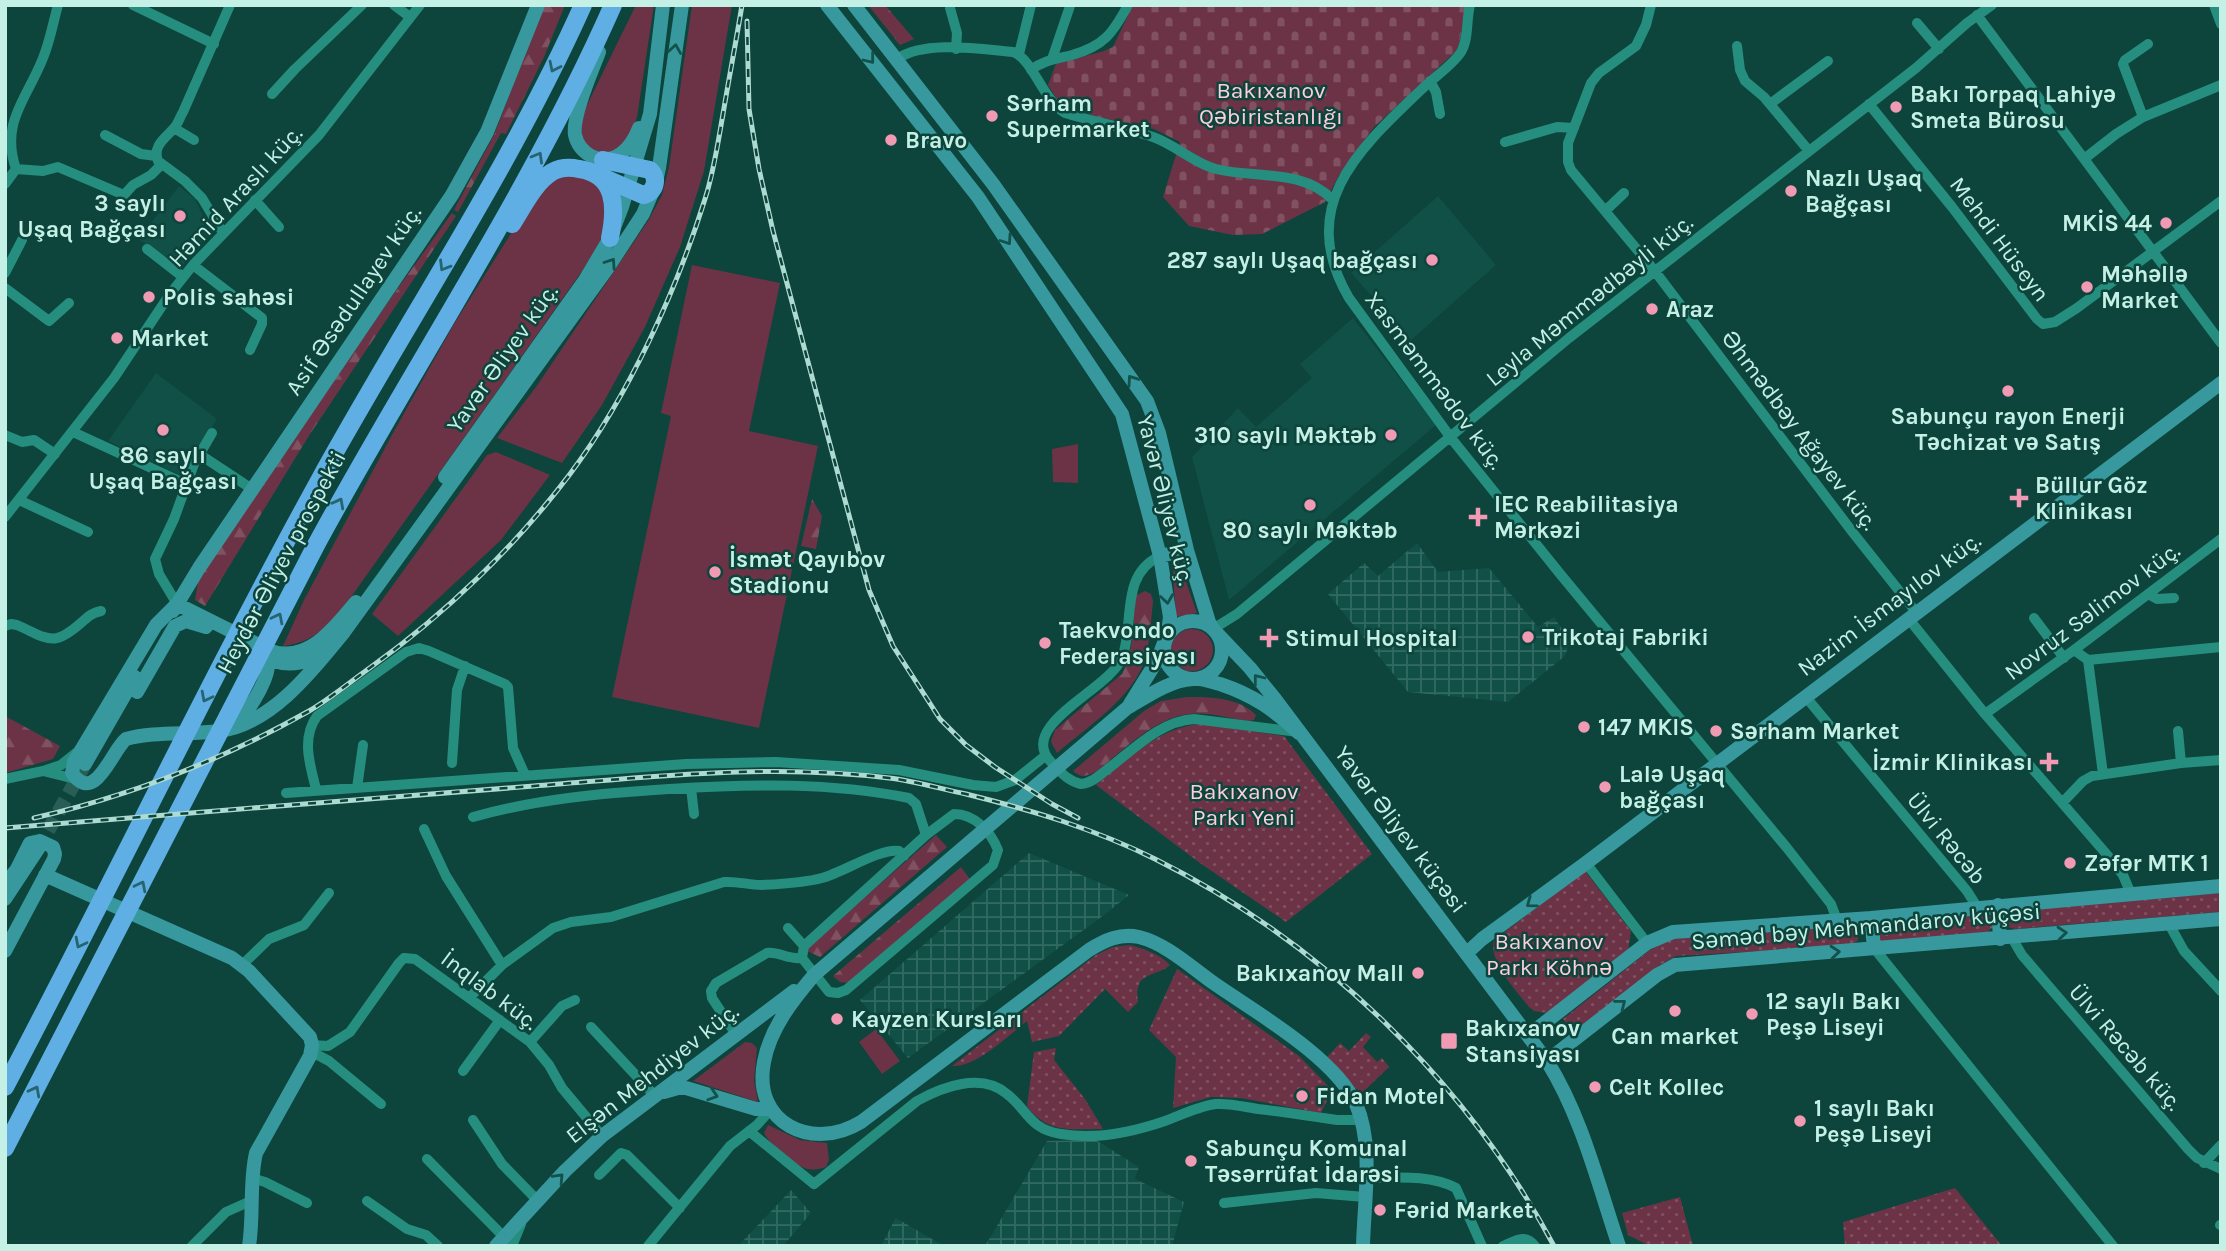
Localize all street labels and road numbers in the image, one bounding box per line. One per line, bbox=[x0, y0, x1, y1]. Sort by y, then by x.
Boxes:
street label: Həmid Araslı küç. bbox=[163, 120, 308, 273]
street label: Mehdi Hüseyn bbox=[1944, 172, 2055, 307]
street label: Asif Əsədullayev küç. bbox=[280, 200, 427, 400]
street label: Leyla Məmmədbəyli küç. bbox=[1480, 209, 1698, 392]
street label: Yavər Əliyev küç. bbox=[441, 279, 564, 438]
street label: Xasməmmədov küç. bbox=[1359, 286, 1510, 475]
street label: Əhmədbəy Ağayev küç. bbox=[1716, 325, 1883, 535]
street label: Yavər Əliyev küç. bbox=[1131, 412, 1200, 588]
street label: Heydər Əliyev prospekti bbox=[211, 446, 352, 678]
street label: Nazim İsmayılov küç. bbox=[1792, 527, 1986, 682]
street label: Novruz Səlimov küç. bbox=[1999, 537, 2185, 686]
street label: Yavər Əliyev küçəsi bbox=[1329, 740, 1472, 918]
street label: Ülvi Rəcəb bbox=[1901, 787, 1992, 890]
street label: Səməd bəy Mehmandarov küçəsi bbox=[1690, 898, 2042, 955]
street label: İnqlab küç. bbox=[436, 945, 544, 1036]
street label: Ülvi Rəcəb küç. bbox=[2063, 979, 2188, 1116]
street label: Elşən Mehdiyev küç. bbox=[561, 998, 744, 1149]

